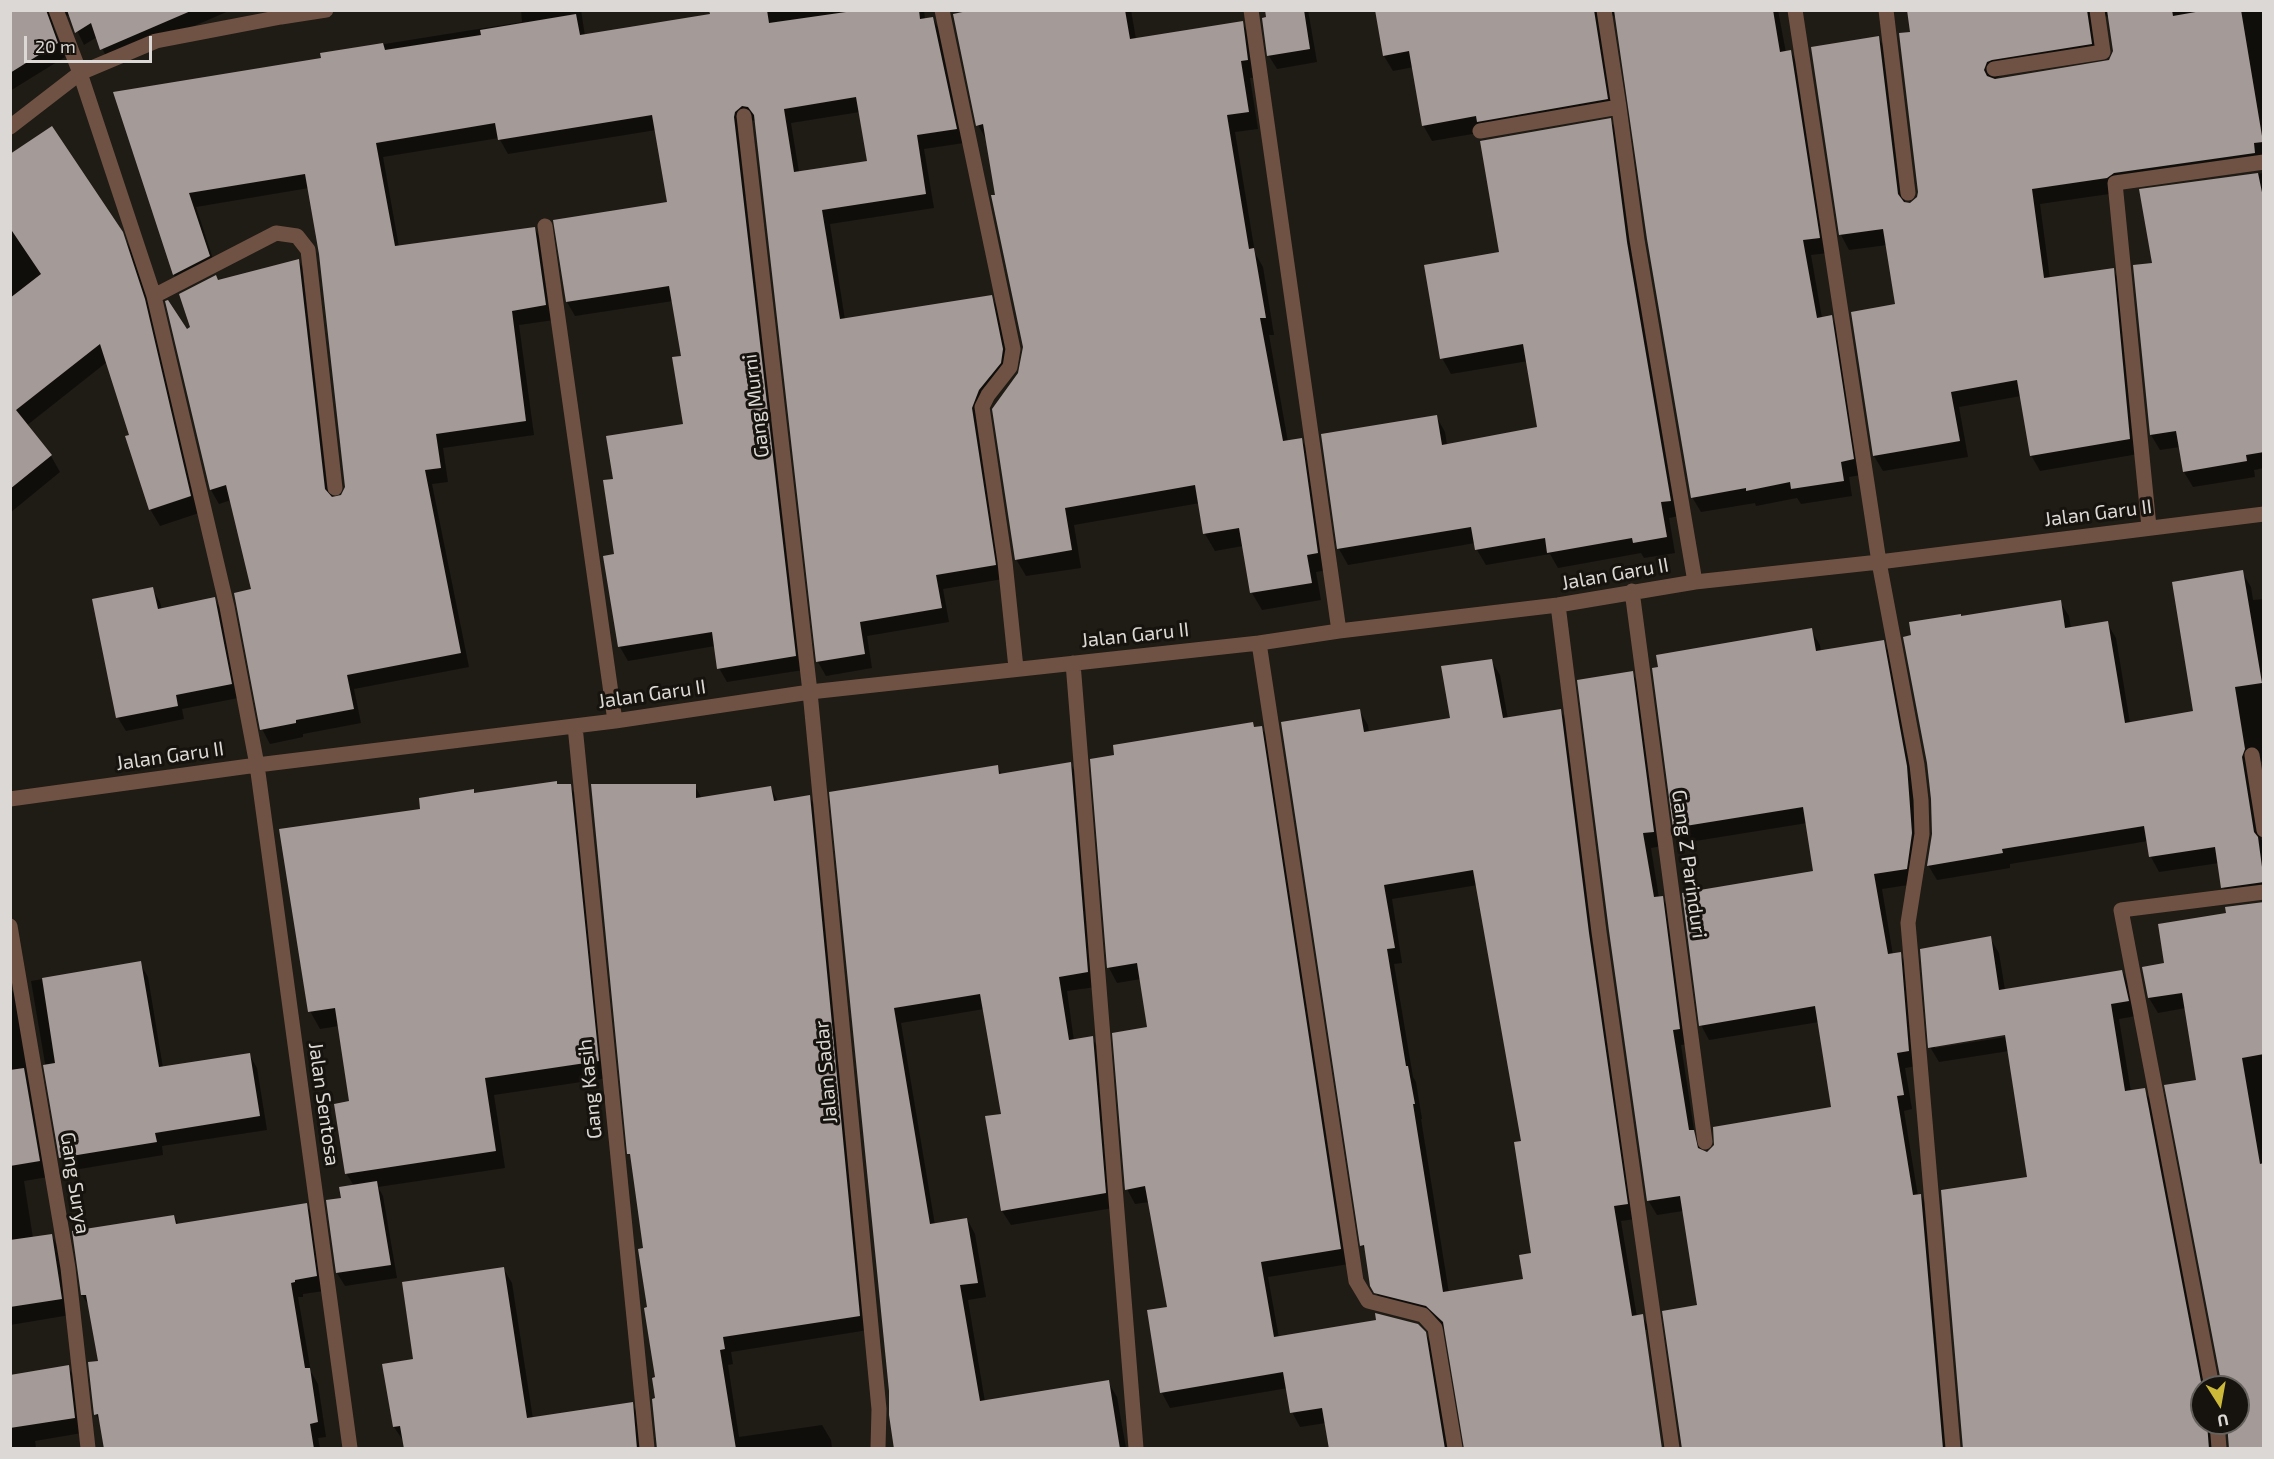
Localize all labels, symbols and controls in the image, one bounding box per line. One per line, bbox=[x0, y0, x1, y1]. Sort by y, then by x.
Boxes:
scale bar bbox=[27, 24, 154, 62]
text: 20 m bbox=[35, 35, 76, 57]
street label: Gang Murni bbox=[738, 353, 774, 459]
street label: Jalan Garu II bbox=[2043, 494, 2153, 532]
street label: Jalan Garu II bbox=[1559, 553, 1671, 595]
street label: Jalan Garu II bbox=[1080, 617, 1190, 653]
street label: Jalan Garu II bbox=[597, 675, 707, 713]
street label: Jalan Garu II bbox=[115, 737, 225, 775]
street label: Gang Z Parinduri bbox=[1667, 788, 1711, 940]
street label: Jalan Sadar bbox=[810, 1019, 842, 1125]
street label: Gang Kasih bbox=[573, 1038, 607, 1140]
street label: Jalan Sentosa bbox=[303, 1041, 345, 1167]
street label: Gang Surya bbox=[55, 1130, 95, 1236]
north arrow bbox=[2190, 1375, 2250, 1435]
text: U bbox=[2216, 1411, 2230, 1432]

